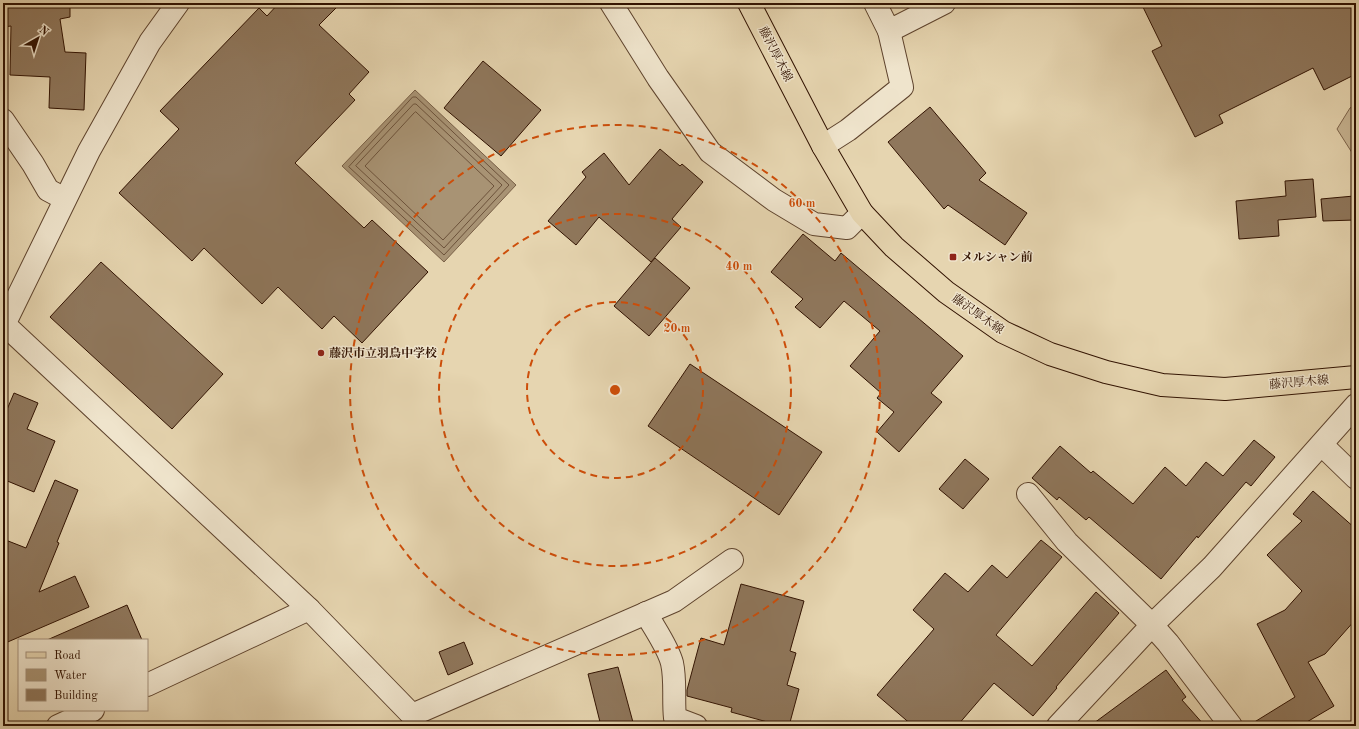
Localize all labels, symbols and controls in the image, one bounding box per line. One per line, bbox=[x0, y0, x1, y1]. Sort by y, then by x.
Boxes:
north arrow bbox=[18, 18, 58, 58]
text: N bbox=[37, 24, 51, 39]
street label: 藤沢厚木線 bbox=[756, 24, 796, 84]
text: 60 m bbox=[789, 198, 816, 210]
place label: メルシャン前 bbox=[961, 250, 1032, 264]
marker: メルシャン前 bbox=[948, 252, 958, 262]
text: 40 m bbox=[726, 261, 753, 273]
street label: 藤沢厚木線 bbox=[949, 291, 1007, 337]
text: 20 m bbox=[664, 323, 691, 335]
place label: 藤沢市立羽鳥中学校 bbox=[329, 346, 437, 360]
marker: 藤沢市立羽鳥中学校 bbox=[316, 348, 326, 358]
street label: 藤沢厚木線 bbox=[1268, 372, 1330, 392]
centre of rings bbox=[608, 383, 622, 397]
legend bbox=[18, 639, 148, 711]
text: Road bbox=[54, 650, 81, 662]
text: Water bbox=[54, 670, 87, 682]
text: Building bbox=[54, 690, 98, 702]

